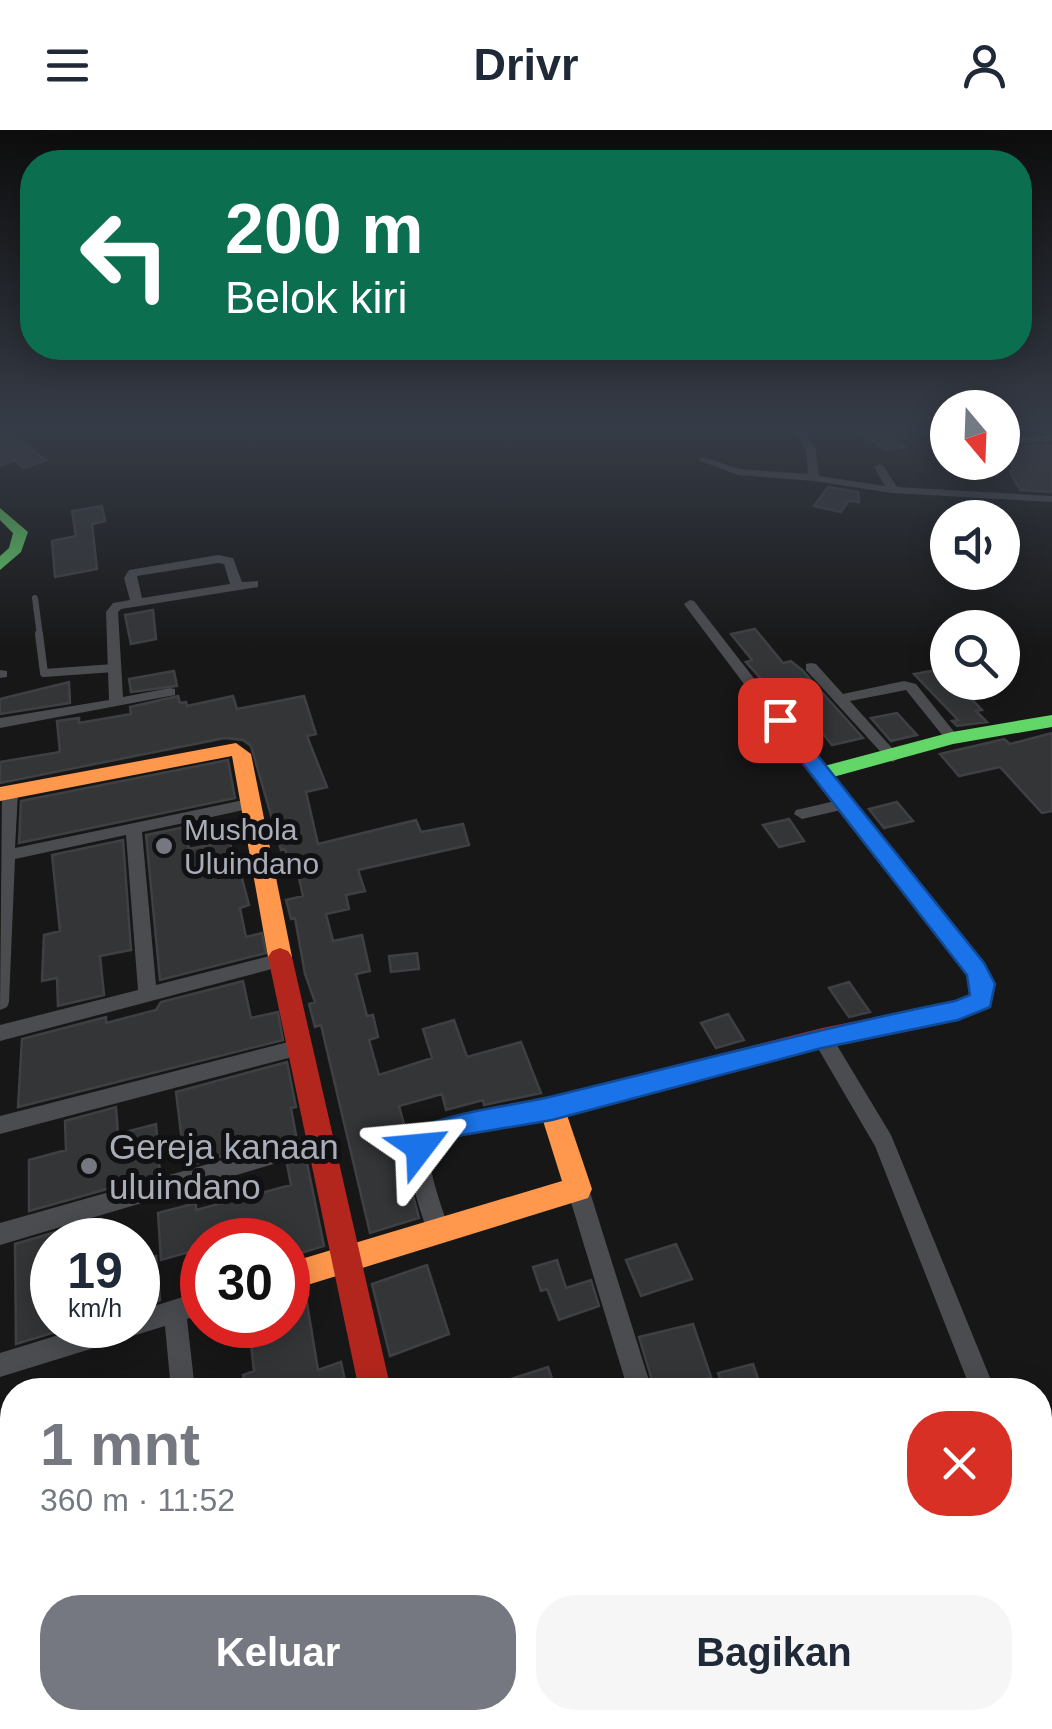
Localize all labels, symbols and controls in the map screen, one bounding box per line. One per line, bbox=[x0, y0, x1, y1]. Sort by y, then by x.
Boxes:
icon: menu bbox=[40, 38, 95, 93]
icon: person bbox=[957, 38, 1012, 93]
text: Drivr bbox=[473, 39, 579, 90]
icon: left bbox=[60, 190, 190, 320]
text: 200 m bbox=[225, 190, 423, 268]
text: Belok kiri bbox=[225, 272, 408, 323]
north arrow bbox=[930, 390, 1020, 480]
map controls bbox=[930, 390, 1020, 700]
button: sound bbox=[930, 500, 1020, 590]
button: search bbox=[930, 610, 1020, 700]
pin bbox=[738, 678, 823, 763]
icon: arrive bbox=[753, 693, 808, 748]
place label: Mushola Uluindano bbox=[184, 813, 319, 880]
marker: Mushola Uluindano bbox=[153, 835, 175, 857]
position arrow bbox=[368, 1095, 472, 1199]
place label: Gereja kanaan uluindano bbox=[109, 1127, 339, 1206]
marker: Gereja kanaan uluindano bbox=[78, 1155, 100, 1177]
speed limit sign: 30 bbox=[180, 1218, 310, 1348]
text: 19 bbox=[67, 1243, 123, 1299]
text: km/h bbox=[68, 1294, 122, 1322]
text: 1 mnt bbox=[40, 1411, 200, 1478]
button: close bbox=[907, 1411, 1012, 1516]
text: 360 m · 11:52 bbox=[40, 1482, 235, 1518]
button: Keluar bbox=[40, 1595, 516, 1710]
button: Bagikan bbox=[536, 1595, 1012, 1710]

